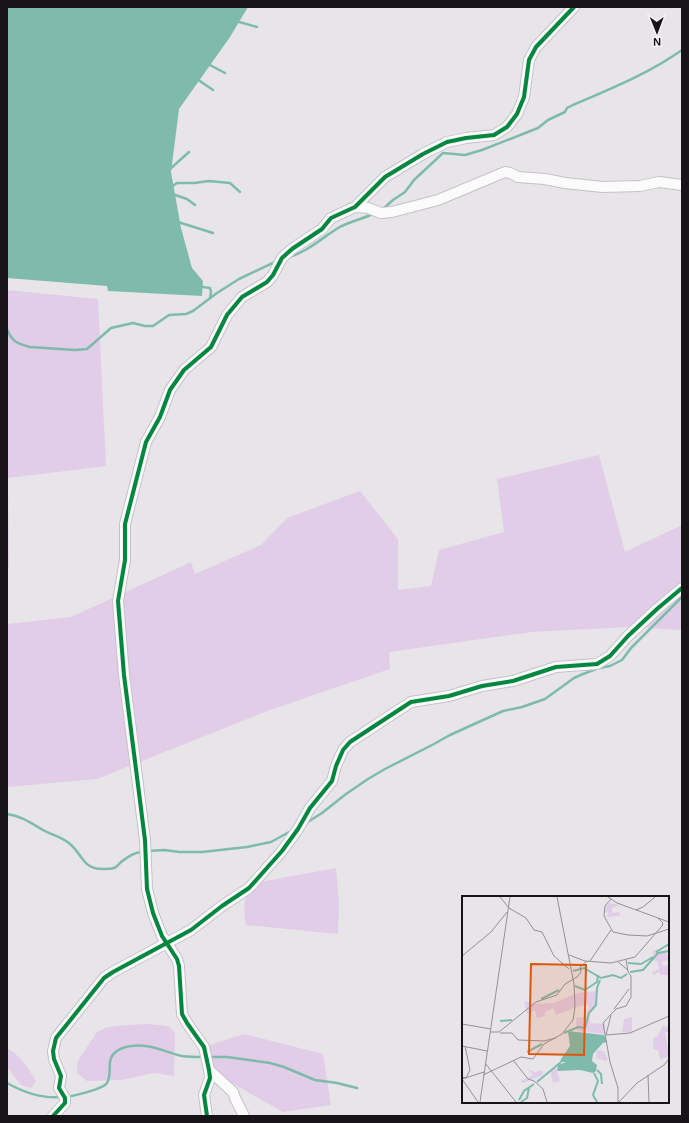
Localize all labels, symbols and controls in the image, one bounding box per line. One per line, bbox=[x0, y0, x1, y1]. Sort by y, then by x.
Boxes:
north arrow bbox=[637, 12, 677, 52]
text: N bbox=[653, 36, 661, 48]
inset map bbox=[462, 896, 669, 1103]

